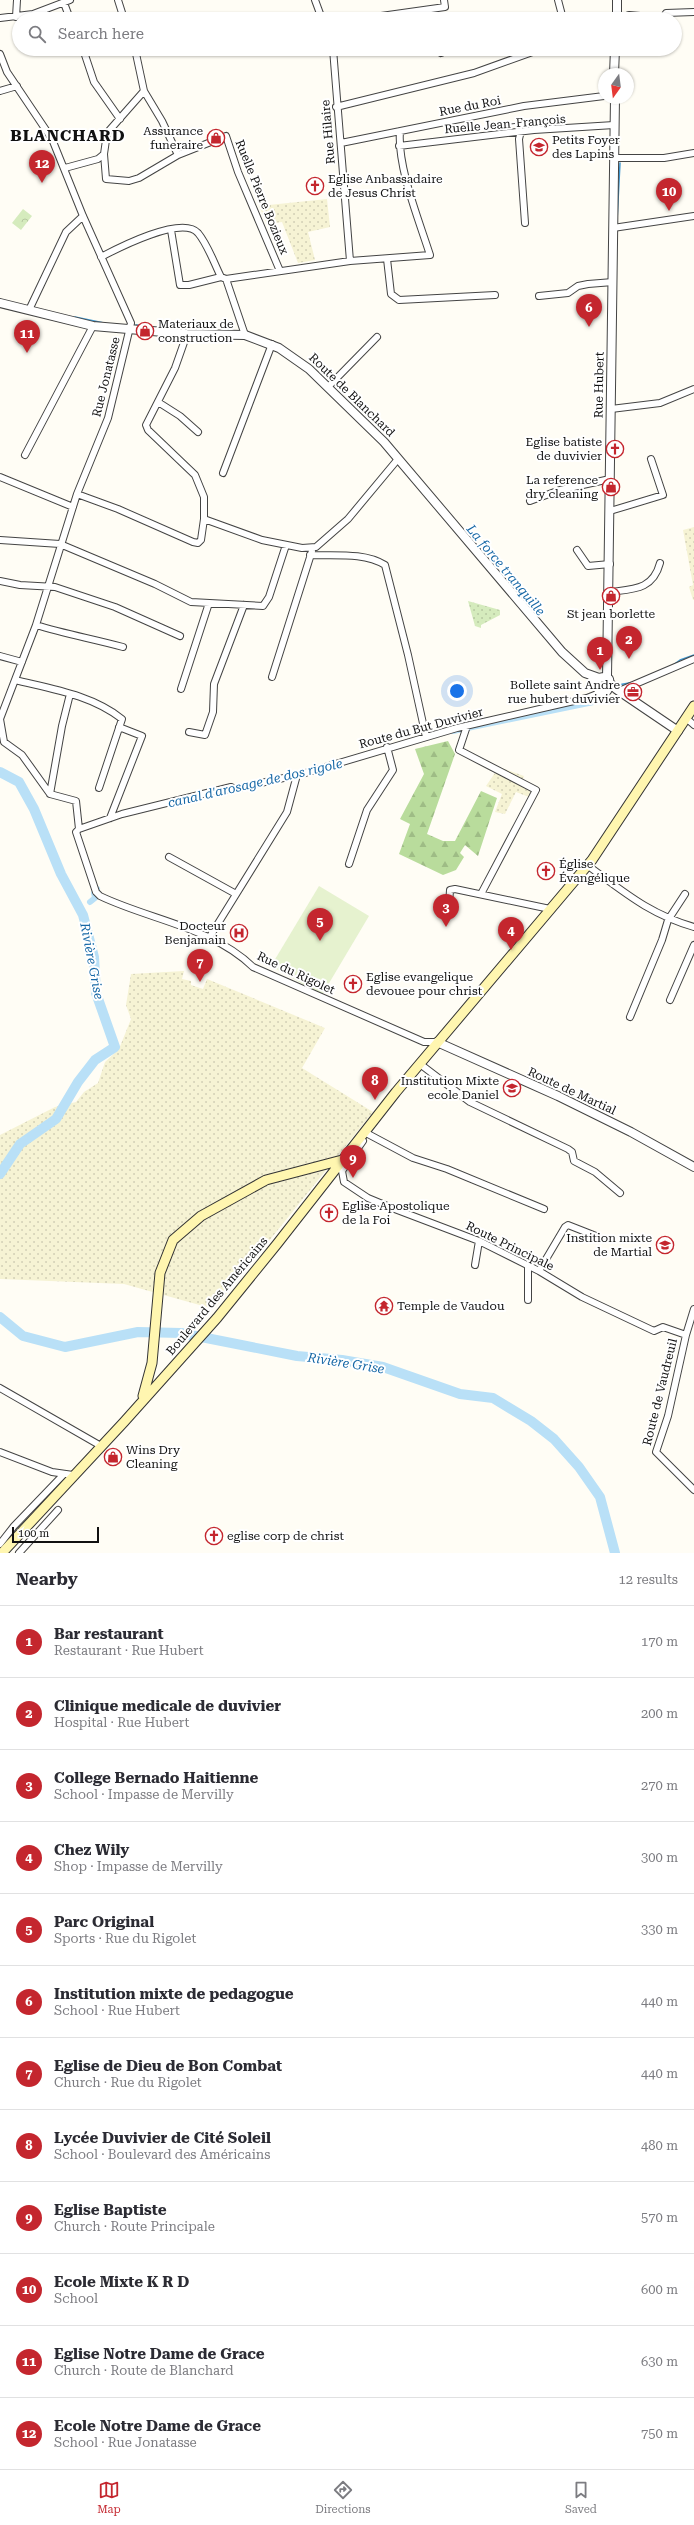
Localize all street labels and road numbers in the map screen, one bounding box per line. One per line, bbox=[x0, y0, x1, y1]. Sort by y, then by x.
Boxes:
street label: Rue du Roi bbox=[438, 93, 502, 119]
street label: Rue Hilaire bbox=[318, 99, 338, 165]
street label: Ruelle Jean-François bbox=[444, 112, 566, 136]
street label: Ruelle Pierre Bozieux bbox=[233, 138, 292, 257]
street label: Rue Jonatasse bbox=[89, 335, 123, 419]
street label: Route de Blanchard bbox=[306, 350, 398, 440]
street label: Rue Hubert bbox=[591, 351, 607, 418]
street label: Route du But Duvivier bbox=[357, 705, 485, 751]
street label: Rue du Rigolet bbox=[255, 949, 338, 997]
street label: Route de Martial bbox=[526, 1064, 619, 1118]
street label: Route Principale bbox=[464, 1219, 557, 1274]
street label: Boulevard des Américains bbox=[163, 1234, 271, 1358]
street label: Route de Vaudreuil bbox=[640, 1337, 680, 1447]

